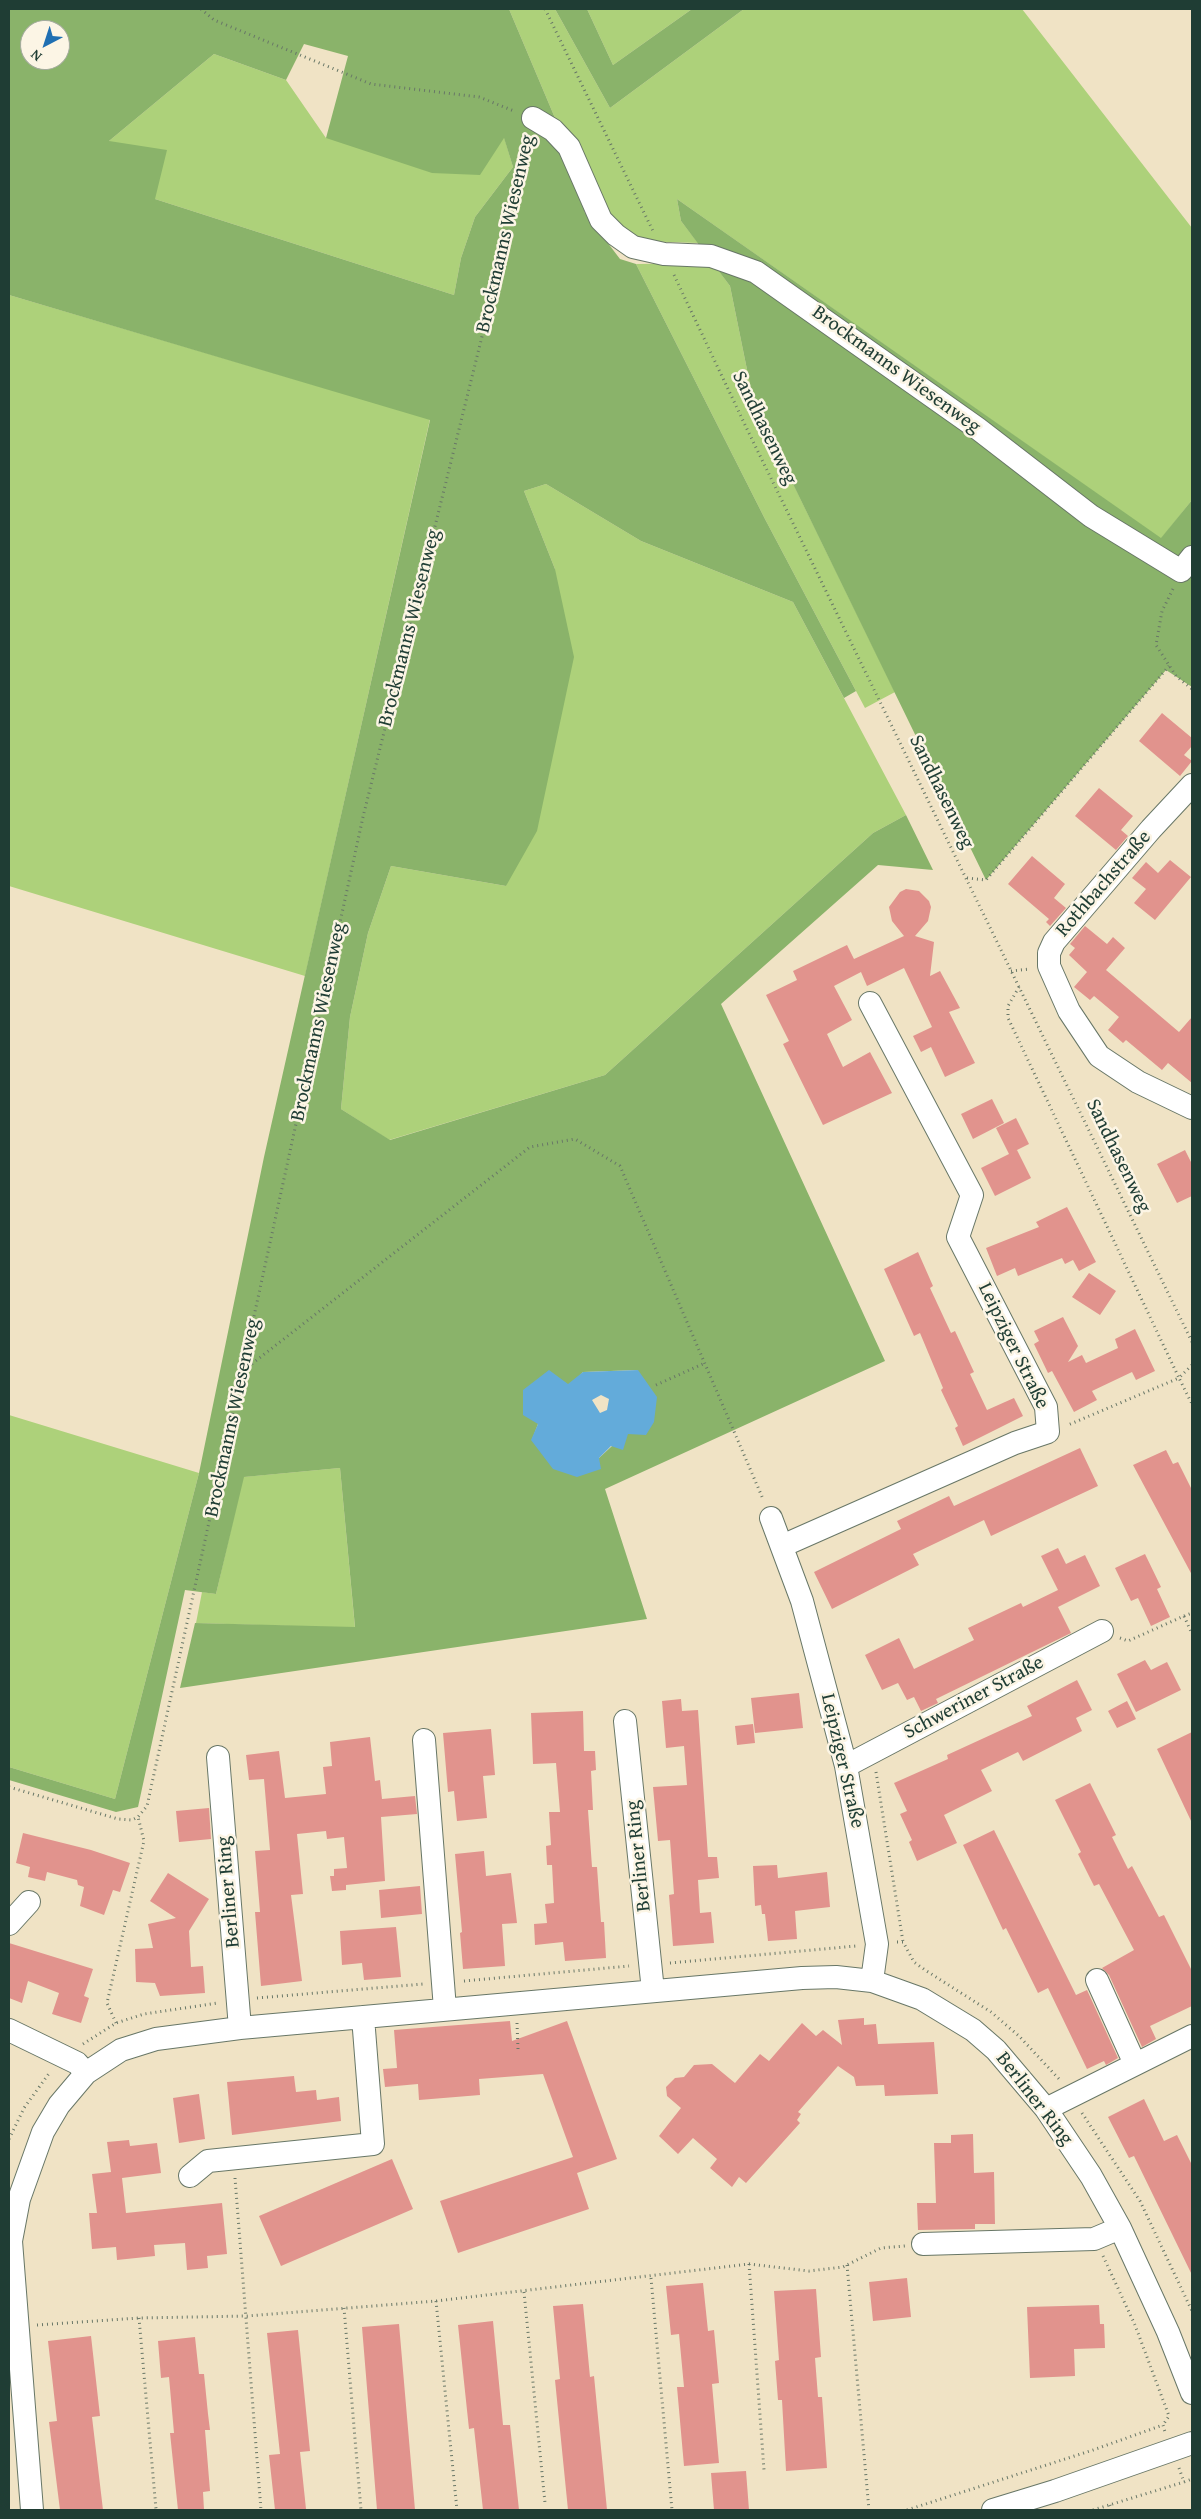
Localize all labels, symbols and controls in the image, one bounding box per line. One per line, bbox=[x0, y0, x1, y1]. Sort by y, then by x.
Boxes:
north arrow bbox=[20, 20, 70, 70]
text: N bbox=[26, 45, 46, 66]
street label: Brockmanns Wiesenweg bbox=[472, 133, 540, 335]
street label: Brockmanns Wiesenweg bbox=[807, 301, 985, 439]
street label: Sandhasenweg bbox=[726, 367, 802, 489]
street label: Brockmanns Wiesenweg bbox=[374, 527, 446, 729]
street label: Sandhasenweg bbox=[903, 731, 979, 853]
street label: Rothbachstraße bbox=[1051, 826, 1157, 942]
street label: Brockmanns Wiesenweg bbox=[286, 920, 352, 1124]
street label: Sandhasenweg bbox=[1080, 1095, 1156, 1217]
street label: Leipziger Straße bbox=[972, 1279, 1054, 1413]
street label: Brockmanns Wiesenweg bbox=[200, 1316, 266, 1520]
street label: Schweriner Straße bbox=[900, 1651, 1048, 1745]
street label: Leipziger Straße bbox=[815, 1691, 869, 1831]
street label: Berliner Ring bbox=[621, 1799, 657, 1913]
street label: Berliner Ring bbox=[212, 1835, 246, 1949]
street label: Berliner Ring bbox=[990, 2048, 1078, 2150]

